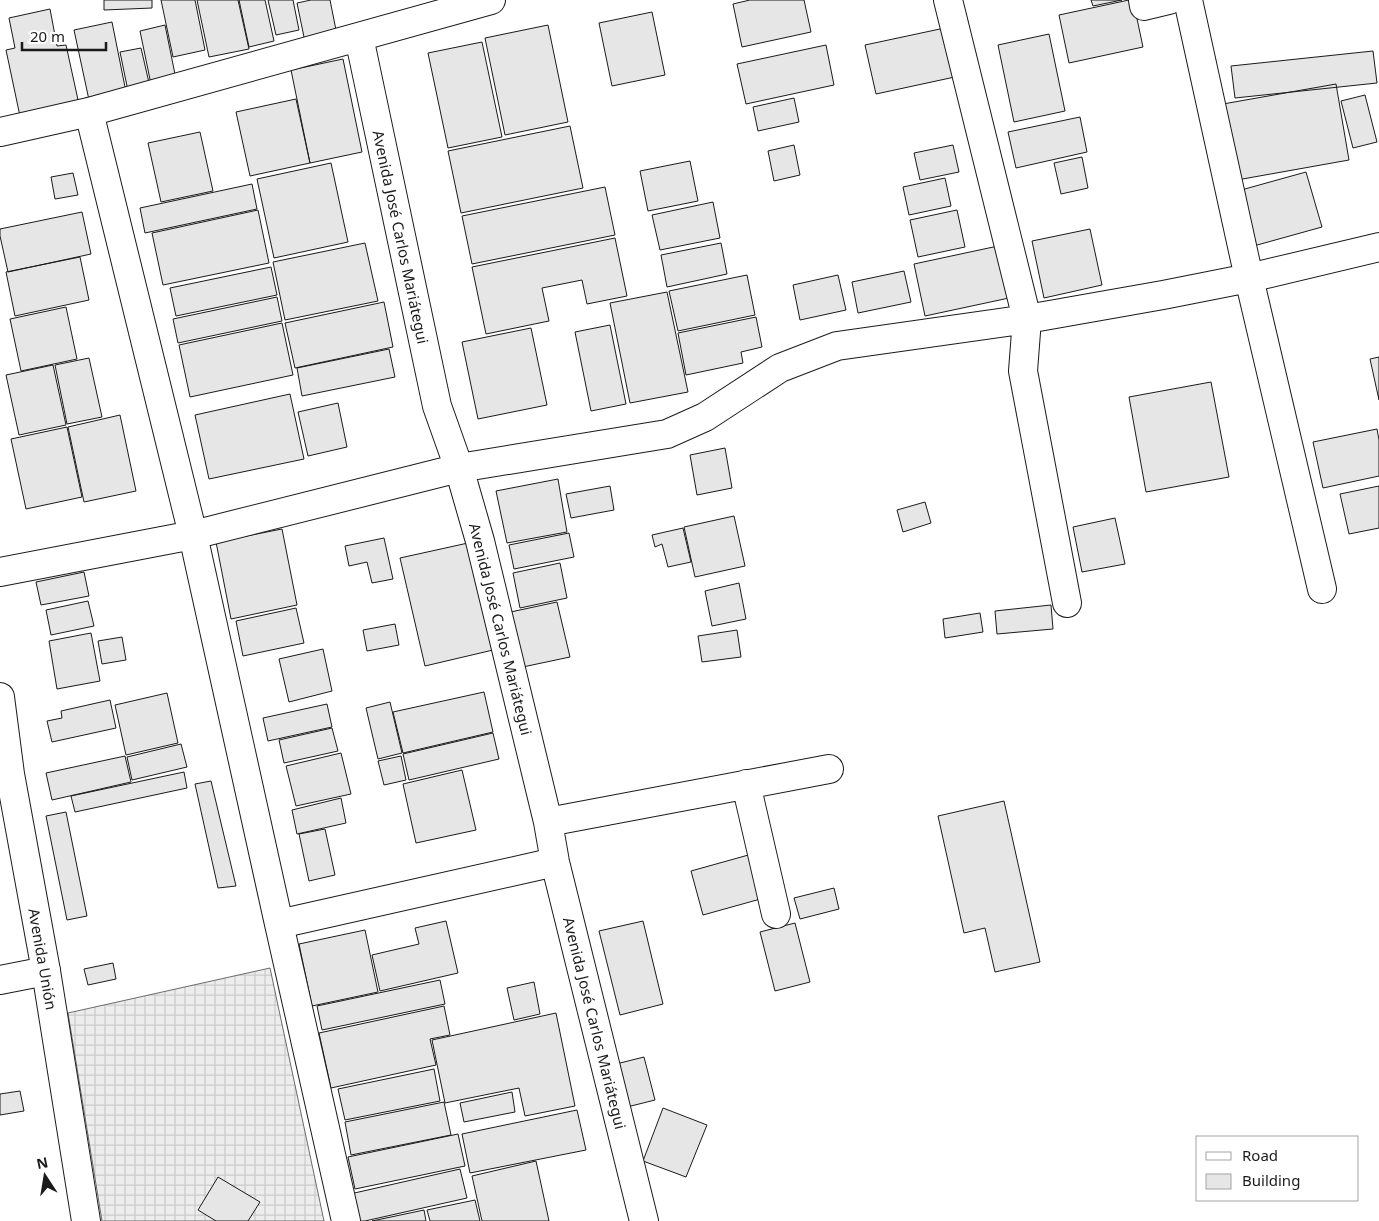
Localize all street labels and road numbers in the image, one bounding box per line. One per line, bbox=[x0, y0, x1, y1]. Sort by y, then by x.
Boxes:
street label: Avenida José Carlos Mariátegui bbox=[369, 128, 433, 346]
street label: Avenida José Carlos Mariátegui bbox=[465, 521, 537, 737]
street label: Avenida Unión bbox=[24, 907, 62, 1011]
street label: Avenida José Carlos Mariátegui bbox=[559, 915, 631, 1131]

